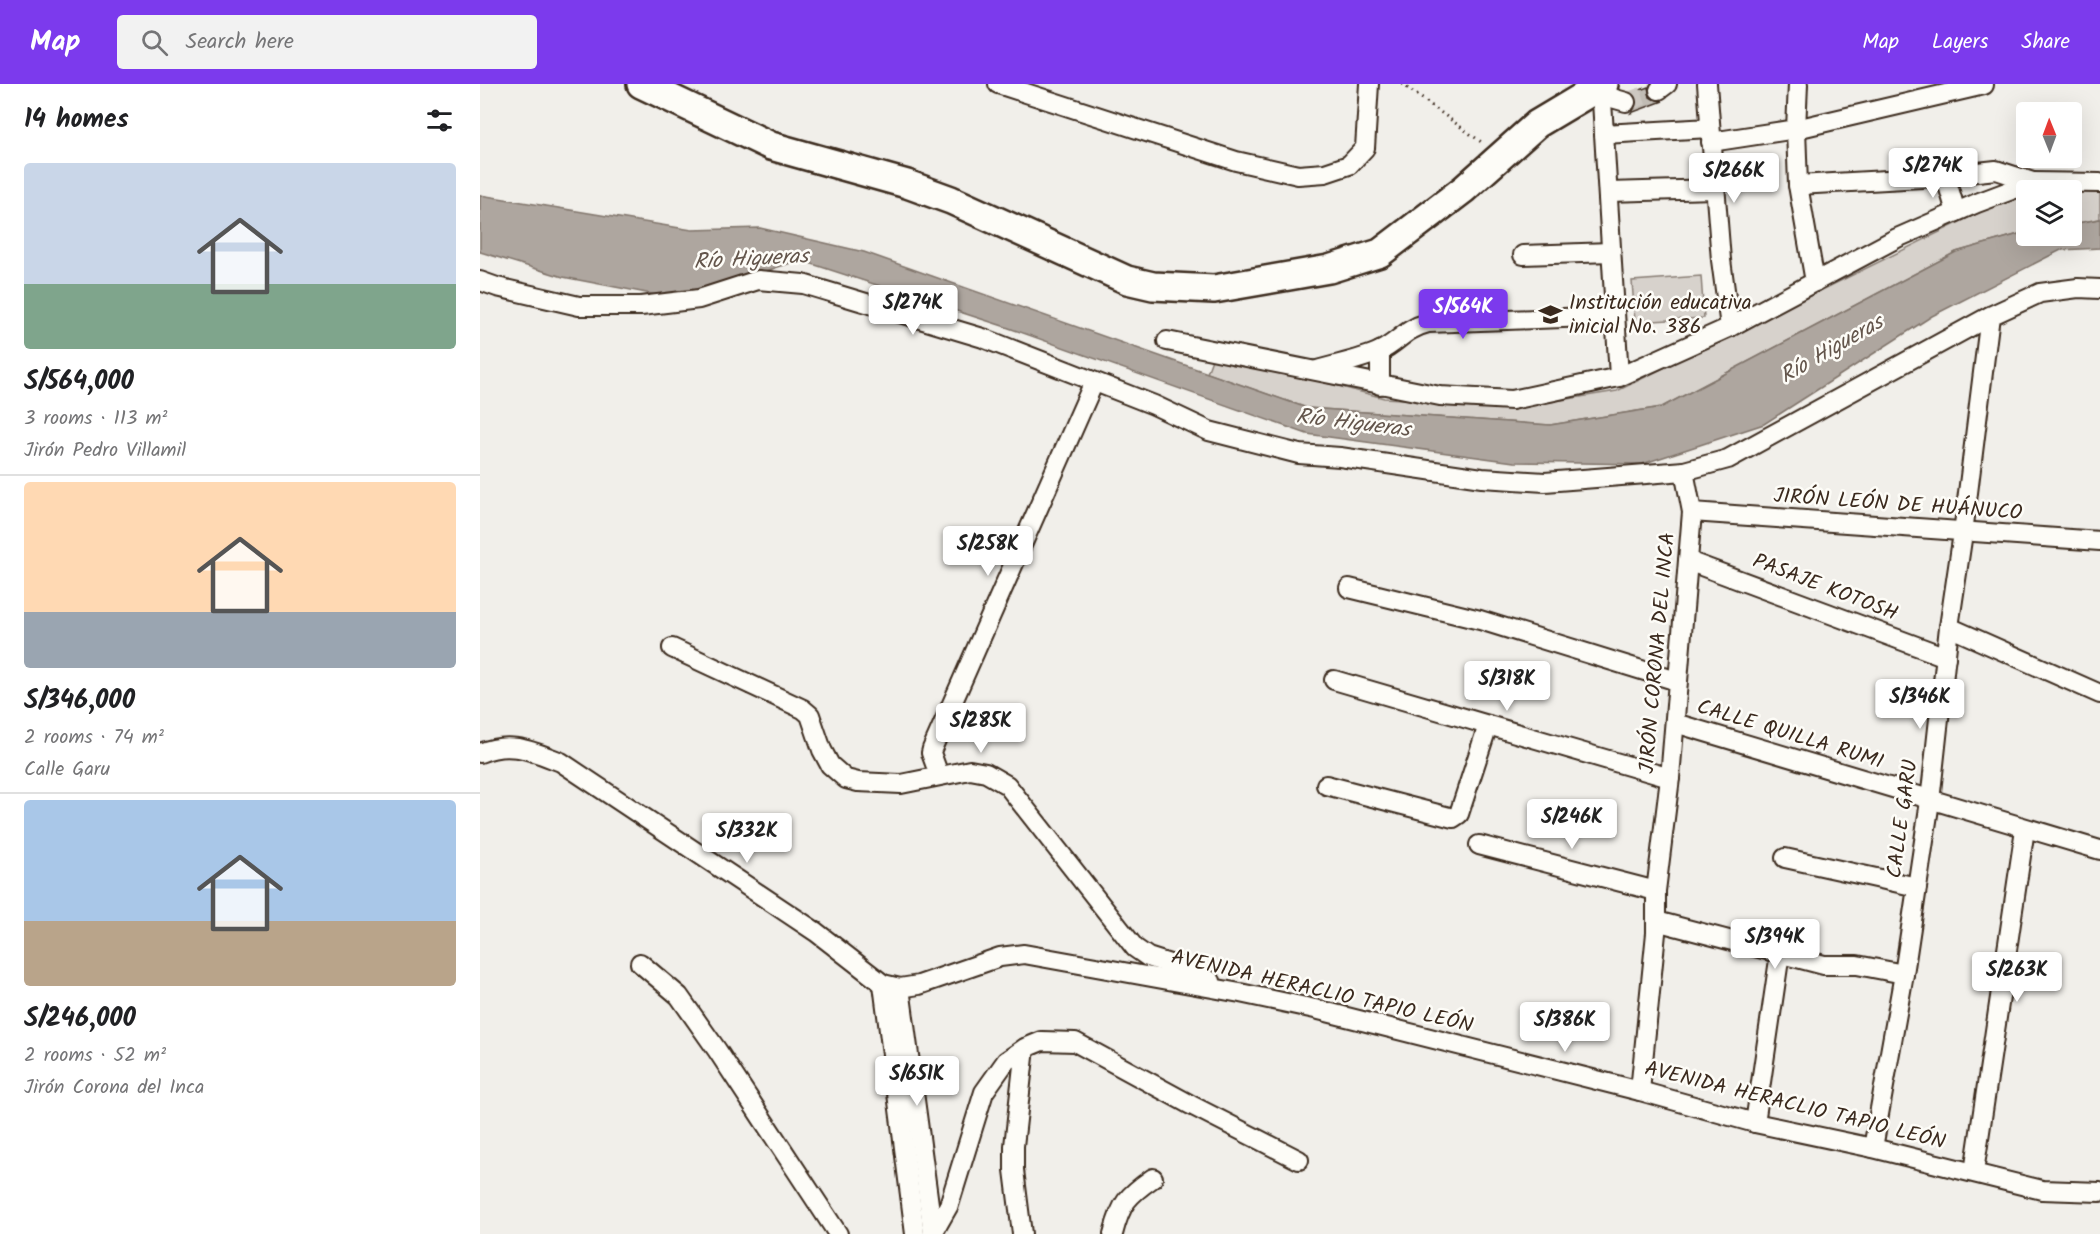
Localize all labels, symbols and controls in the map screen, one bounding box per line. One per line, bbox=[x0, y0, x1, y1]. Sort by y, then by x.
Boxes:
search box bbox=[117, 15, 537, 69]
text: Map bbox=[30, 20, 81, 65]
text: Search here bbox=[186, 25, 294, 60]
icon: search bbox=[138, 26, 171, 59]
text: Map bbox=[1862, 26, 1899, 59]
text: Layers bbox=[1932, 26, 1988, 59]
text: Share bbox=[2021, 26, 2070, 59]
text: 14 homes bbox=[24, 99, 129, 141]
north arrow bbox=[2016, 102, 2082, 168]
map controls bbox=[2016, 102, 2082, 246]
icon: filters bbox=[423, 104, 456, 137]
pin: S/274K bbox=[1884, 148, 1982, 199]
text: S/274K bbox=[1903, 151, 1963, 183]
pin: S/266K bbox=[1685, 153, 1783, 204]
text: S/266K bbox=[1703, 156, 1765, 188]
button: layers bbox=[2016, 180, 2082, 246]
icon: home bbox=[186, 202, 294, 310]
water label: Río Higueras bbox=[693, 239, 812, 280]
pin: S/274K bbox=[864, 285, 962, 336]
place label: Institución educativa inicial No. 386 bbox=[1569, 287, 1752, 344]
text: S/274K bbox=[883, 288, 943, 320]
pin: S/564K bbox=[1414, 289, 1512, 340]
text: S/564K bbox=[1433, 292, 1493, 324]
school or university icon: Institución educativa inicial No. 386 bbox=[1538, 302, 1564, 328]
water label: Río Higueras bbox=[1774, 305, 1893, 394]
text: S/564,000 bbox=[24, 361, 134, 403]
water label: Río Higueras bbox=[1294, 400, 1415, 449]
text: 3 rooms · 113 m² bbox=[24, 403, 167, 435]
text: Jirón Pedro Villamil bbox=[24, 435, 186, 467]
street label: JIRÓN LEÓN DE HUÁNUCO bbox=[1773, 480, 2024, 530]
icon: home bbox=[186, 521, 294, 629]
pin: S/258K bbox=[939, 526, 1037, 577]
text: S/258K bbox=[957, 529, 1019, 561]
street label: JIRÓN CORONA DEL INCA bbox=[1631, 531, 1685, 775]
street label: PASAJE KOTOSH bbox=[1748, 545, 1902, 631]
pin: S/318K bbox=[1458, 661, 1556, 712]
text: S/318K bbox=[1478, 664, 1536, 696]
pin: S/346K bbox=[1871, 679, 1969, 730]
text: S/346,000 bbox=[24, 680, 135, 722]
text: S/346K bbox=[1889, 682, 1951, 714]
street label: CALLE QUILLA RUMI bbox=[1693, 691, 1887, 779]
pin: S/285K bbox=[932, 703, 1030, 754]
text: S/285K bbox=[950, 706, 1012, 738]
text: 2 rooms · 74 m² bbox=[24, 722, 164, 754]
text: Calle Garu bbox=[24, 754, 110, 786]
street label: CALLE GARU bbox=[1878, 758, 1928, 880]
pin: S/246K bbox=[1523, 799, 1621, 850]
text: S/246K bbox=[1541, 802, 1603, 834]
pin: S/332K bbox=[698, 813, 796, 864]
text: S/332K bbox=[716, 816, 778, 848]
icon: home bbox=[186, 839, 294, 947]
pin: S/394K bbox=[1726, 919, 1824, 970]
text: S/394K bbox=[1745, 922, 1805, 954]
street label: AVENIDA HERACLIO TAPIO LEÓN bbox=[1168, 941, 1476, 1043]
pin: S/263K bbox=[1968, 952, 2066, 1003]
text: S/263K bbox=[1986, 955, 2048, 987]
text: S/246,000 bbox=[24, 998, 136, 1040]
pin: S/386K bbox=[1516, 1002, 1614, 1053]
text: S/386K bbox=[1534, 1005, 1596, 1037]
text: 2 rooms · 52 m² bbox=[24, 1040, 166, 1072]
street label: AVENIDA HERACLIO TAPIO LEÓN bbox=[1641, 1053, 1949, 1159]
pin: S/651K bbox=[868, 1056, 966, 1107]
text: S/651K bbox=[889, 1059, 945, 1091]
text: Jirón Corona del Inca bbox=[24, 1072, 204, 1104]

